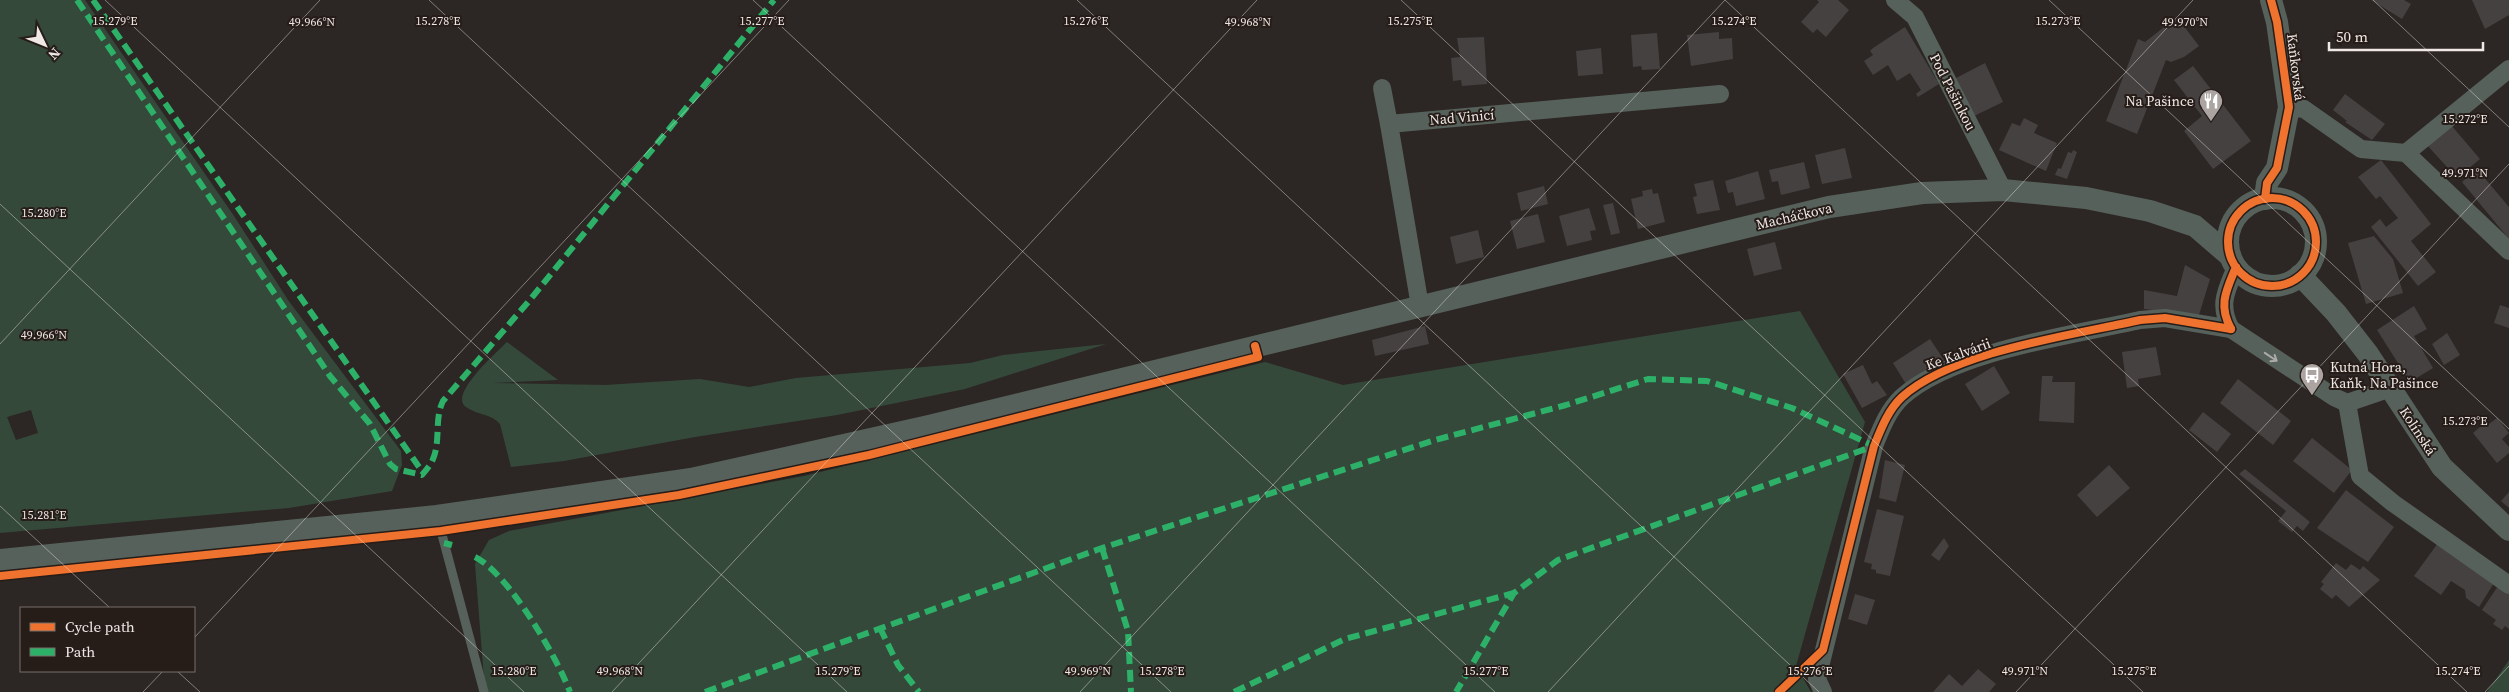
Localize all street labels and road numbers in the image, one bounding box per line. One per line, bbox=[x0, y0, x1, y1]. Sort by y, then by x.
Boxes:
street label: Kaňkovská bbox=[2282, 32, 2310, 103]
street label: Pod Pašinkou bbox=[1925, 50, 1981, 134]
street label: Nad Vinicí bbox=[1429, 104, 1495, 130]
street label: Macháčkova bbox=[1754, 197, 1835, 234]
street label: Ke Kalvárii bbox=[1923, 333, 1993, 375]
street label: Kolínská bbox=[2395, 403, 2442, 460]

